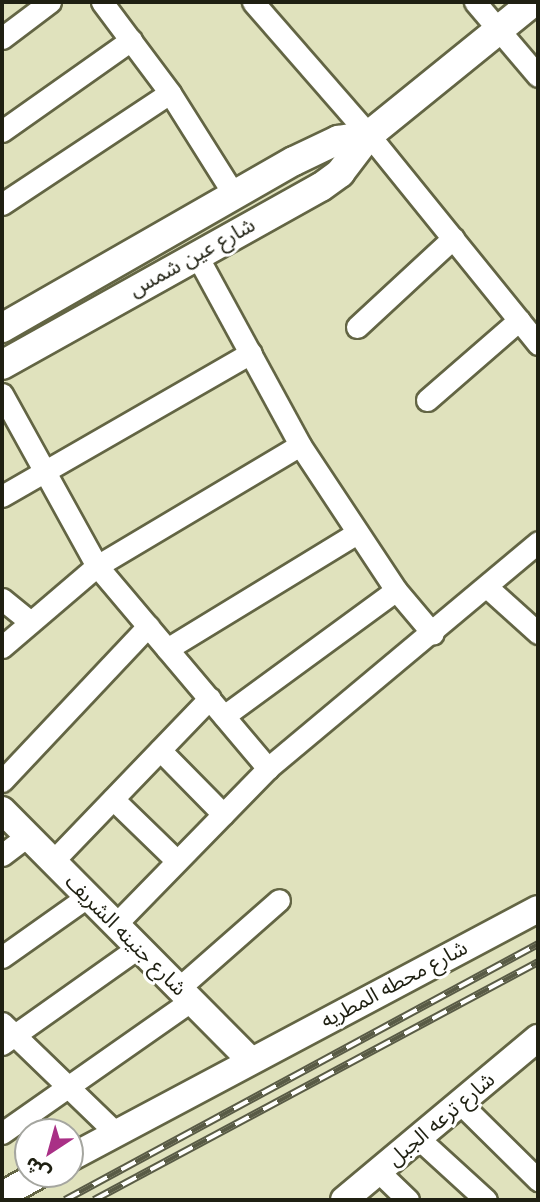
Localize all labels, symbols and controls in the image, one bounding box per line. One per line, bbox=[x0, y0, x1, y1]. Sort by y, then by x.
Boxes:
street label: شارع عين شمس bbox=[125, 212, 259, 302]
street label: شارع جنينه الشريف bbox=[60, 869, 192, 1001]
street label: شارع محطه المطريه bbox=[316, 935, 472, 1033]
street label: شارع ترعه الجبل bbox=[382, 1067, 500, 1171]
north arrow bbox=[14, 1118, 84, 1188]
text: ش bbox=[20, 1152, 55, 1186]

